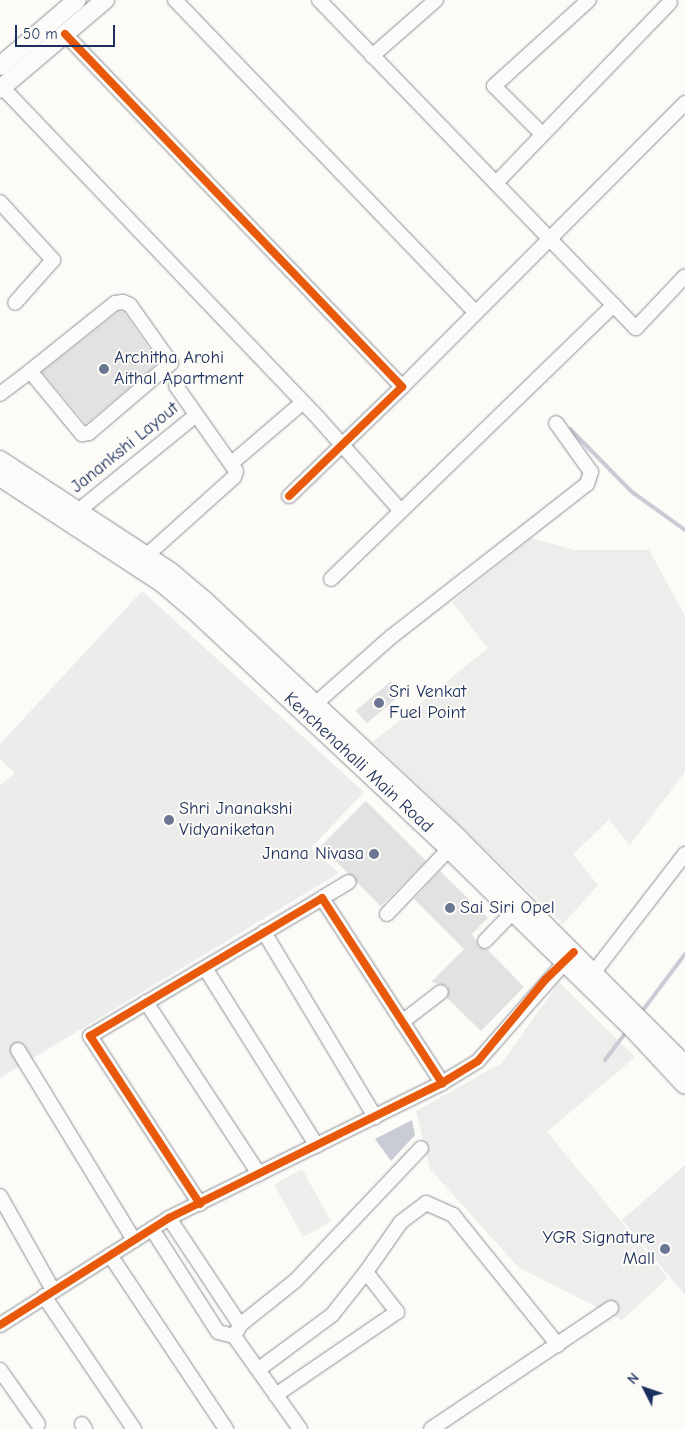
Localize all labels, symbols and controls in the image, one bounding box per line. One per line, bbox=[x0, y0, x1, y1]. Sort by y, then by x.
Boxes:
scale bar bbox=[18, 15, 118, 47]
text: 50 m bbox=[23, 25, 58, 43]
place label: Architha Arohi Aithal Apartment bbox=[114, 348, 243, 390]
marker: Architha Arohi Aithal Apartment bbox=[98, 363, 110, 375]
street label: Janankshi Layout bbox=[67, 398, 183, 498]
place label: Sri Venkat Fuel Point bbox=[389, 682, 466, 724]
street label: Kenchenahalli Main Road bbox=[279, 688, 437, 838]
marker: Sri Venkat Fuel Point bbox=[373, 697, 385, 709]
place label: Shri Jnanakshi Vidyaniketan bbox=[179, 799, 292, 842]
marker: Shri Jnanakshi Vidyaniketan bbox=[163, 814, 175, 826]
place label: Jnana Nivasa bbox=[262, 843, 364, 865]
marker: Jnana Nivasa bbox=[368, 848, 380, 860]
place label: Sai Siri Opel bbox=[460, 897, 555, 919]
marker: Sai Siri Opel bbox=[444, 902, 456, 914]
place label: YGR Signature Mall bbox=[543, 1228, 655, 1270]
marker: YGR Signature Mall bbox=[659, 1243, 671, 1255]
north arrow bbox=[620, 1364, 670, 1414]
text: N bbox=[624, 1370, 643, 1388]

